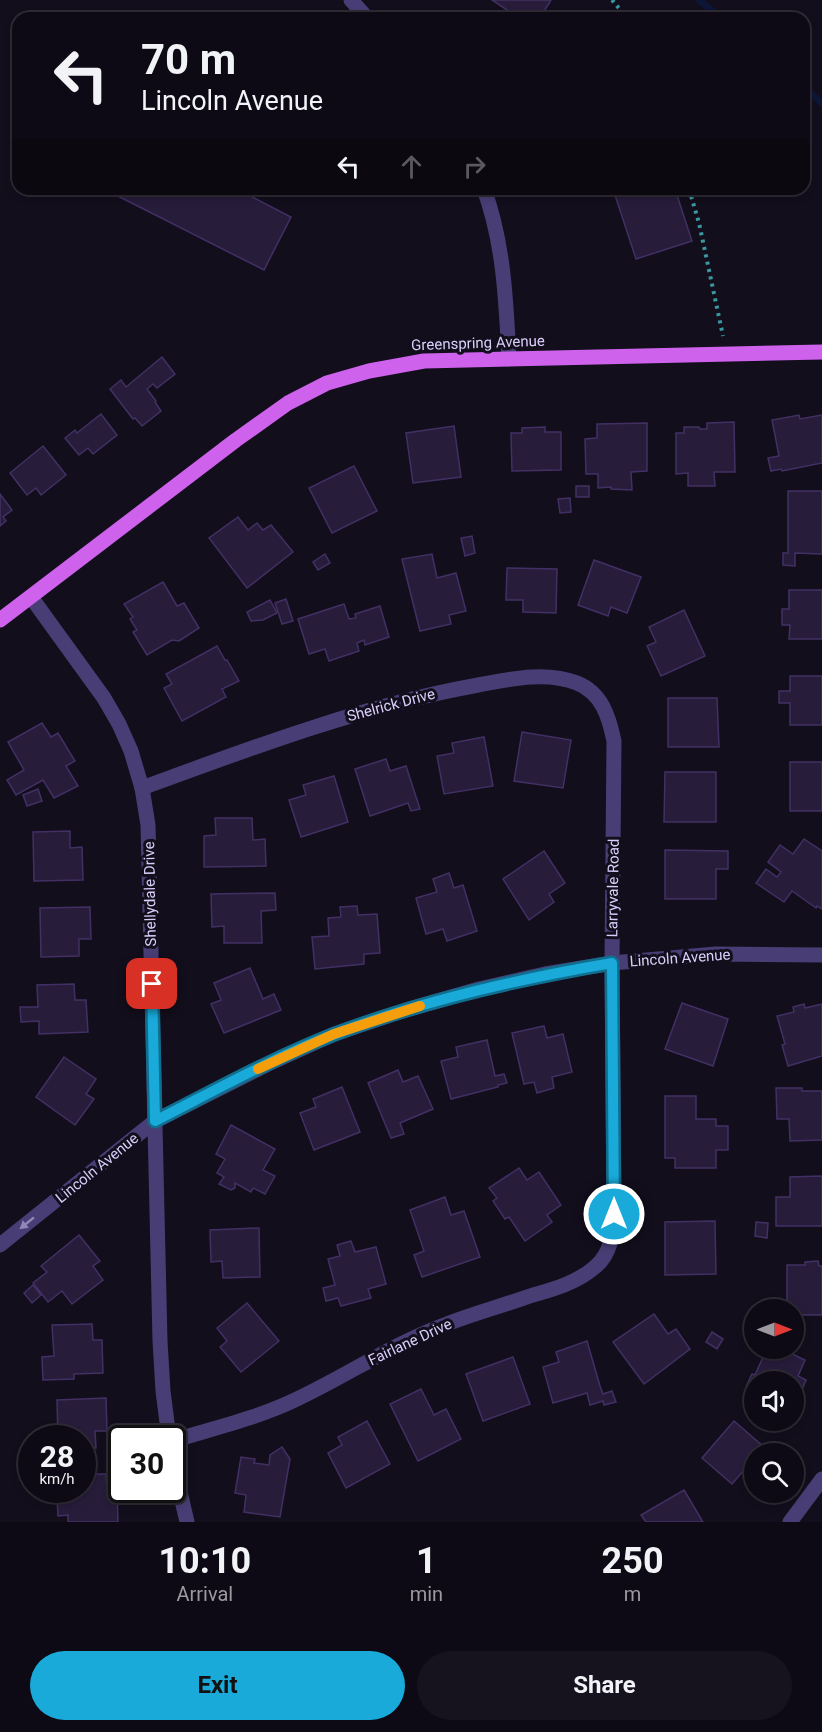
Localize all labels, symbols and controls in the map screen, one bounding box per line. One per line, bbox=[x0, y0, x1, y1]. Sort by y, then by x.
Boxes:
text: 70 m bbox=[141, 35, 236, 84]
icon: left bbox=[42, 36, 120, 114]
text: Lincoln Avenue bbox=[141, 85, 323, 117]
icon: left bbox=[332, 150, 365, 183]
icon: ahead bbox=[395, 150, 428, 183]
icon: right bbox=[458, 150, 491, 183]
street label: Greenspring Avenue bbox=[411, 332, 545, 354]
street label: Shelrick Drive bbox=[345, 685, 437, 725]
street label: Larryvale Road bbox=[603, 839, 623, 937]
street label: Shellydale Drive bbox=[140, 841, 160, 947]
street label: Lincoln Avenue bbox=[629, 945, 731, 971]
pin bbox=[126, 958, 177, 1009]
icon: arrive bbox=[135, 967, 168, 1000]
street label: Lincoln Avenue bbox=[52, 1129, 142, 1207]
position arrow bbox=[582, 1182, 646, 1246]
one-way arrow bbox=[19, 1217, 35, 1230]
north arrow bbox=[744, 1299, 804, 1359]
map controls bbox=[744, 1299, 804, 1503]
street label: Fairlane Drive bbox=[365, 1315, 455, 1369]
button: sound bbox=[744, 1371, 804, 1431]
speed limit sign: 30 bbox=[108, 1425, 186, 1503]
text: 28 bbox=[40, 1439, 74, 1474]
button: search bbox=[744, 1443, 804, 1503]
text: km/h bbox=[39, 1470, 75, 1488]
text: 10:10 bbox=[158, 1540, 251, 1582]
text: 1 bbox=[416, 1540, 437, 1582]
text: 250 bbox=[602, 1540, 664, 1582]
text: Arrival bbox=[176, 1582, 233, 1606]
text: min bbox=[410, 1582, 443, 1606]
text: m bbox=[624, 1582, 641, 1606]
button: Exit bbox=[30, 1651, 405, 1720]
button: Share bbox=[417, 1651, 792, 1720]

